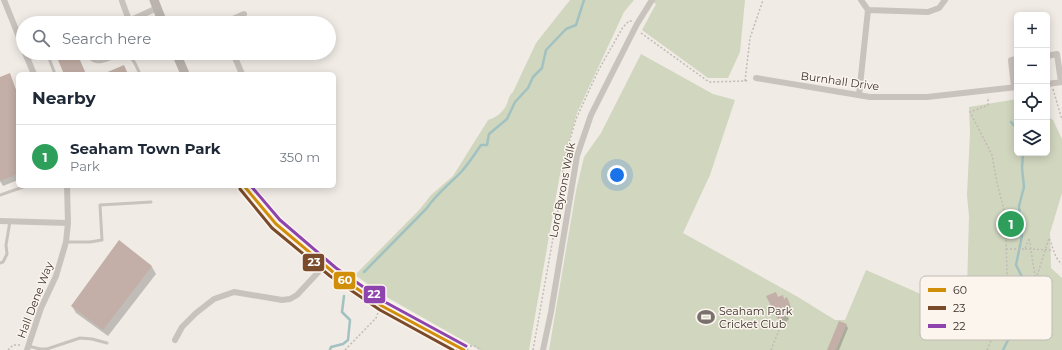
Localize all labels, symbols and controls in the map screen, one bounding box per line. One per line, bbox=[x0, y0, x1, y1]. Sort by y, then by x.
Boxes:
map controls bbox=[1014, 12, 1050, 156]
button: + bbox=[1014, 12, 1050, 48]
search box bbox=[16, 16, 336, 60]
icon: search bbox=[30, 27, 52, 49]
text: Search here bbox=[62, 29, 151, 48]
button: − bbox=[1014, 48, 1050, 84]
street label: Burnhall Drive bbox=[800, 69, 880, 93]
button: locate bbox=[1014, 84, 1050, 120]
text: Nearby bbox=[32, 88, 96, 108]
button: layers bbox=[1014, 120, 1050, 156]
text: Seaham Town Park bbox=[70, 139, 221, 158]
street label: Lord Byrons Walk bbox=[546, 141, 578, 239]
text: 1 bbox=[42, 149, 48, 165]
text: 350 m bbox=[280, 149, 320, 165]
text: Park bbox=[70, 158, 100, 174]
your location bbox=[607, 165, 627, 185]
pin: 1 bbox=[998, 209, 1024, 239]
line badge: 23 bbox=[302, 253, 325, 272]
text: 23 bbox=[307, 255, 321, 269]
street label: Hall Dene Way bbox=[14, 260, 56, 340]
line badge: 60 bbox=[333, 271, 356, 290]
text: 60 bbox=[338, 273, 353, 287]
legend bbox=[920, 276, 1052, 340]
text: 60 bbox=[953, 283, 967, 297]
line badge: 22 bbox=[363, 285, 386, 304]
text: 22 bbox=[368, 287, 381, 301]
text: 23 bbox=[953, 301, 965, 315]
place label: Seaham Park Cricket Club bbox=[719, 304, 793, 331]
sports icon: Seaham Park Cricket Club bbox=[696, 307, 716, 327]
text: 22 bbox=[953, 319, 966, 333]

